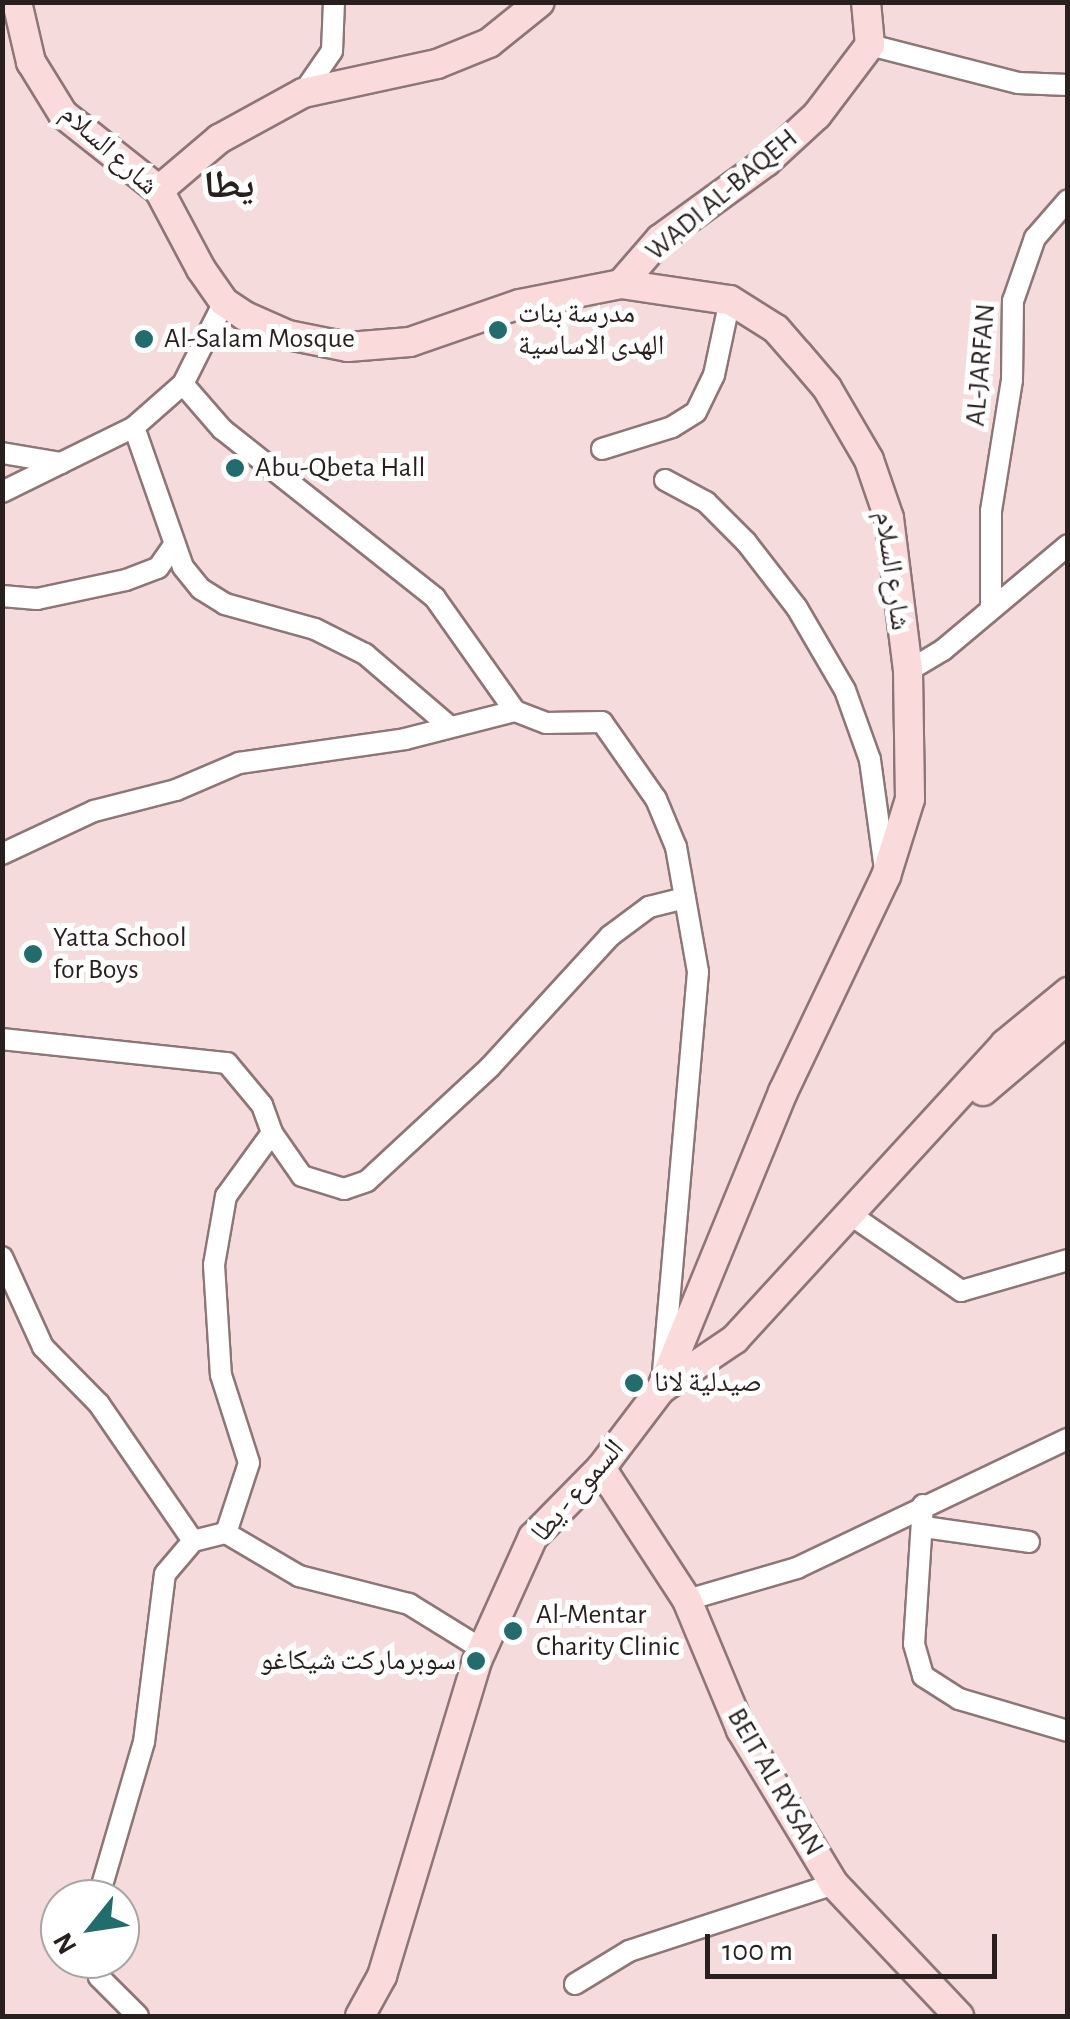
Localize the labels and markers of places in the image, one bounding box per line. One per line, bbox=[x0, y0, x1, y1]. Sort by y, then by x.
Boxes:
place label: مدرسة بنات الهدى الاساسية bbox=[518, 297, 664, 363]
marker: مدرسة بنات الهدى الاساسية bbox=[487, 319, 509, 341]
place label: Al-Salam Mosque bbox=[164, 322, 355, 356]
marker: Al-Salam Mosque bbox=[133, 328, 155, 350]
place label: Abu-Qbeta Hall bbox=[255, 451, 425, 485]
marker: Abu-Qbeta Hall bbox=[224, 457, 246, 479]
place label: Yatta School for Boys bbox=[53, 921, 187, 987]
marker: Yatta School for Boys bbox=[22, 943, 44, 965]
place label: صيدلية لانا bbox=[654, 1366, 762, 1400]
marker: صيدلية لانا bbox=[623, 1372, 645, 1394]
place label: Al-Mentar Charity Clinic bbox=[536, 1598, 679, 1664]
marker: Al-Mentar Charity Clinic bbox=[500, 1618, 526, 1644]
place label: سوبرماركت شيكاغو bbox=[260, 1644, 456, 1678]
marker: سوبرماركت شيكاغو bbox=[465, 1650, 487, 1672]

